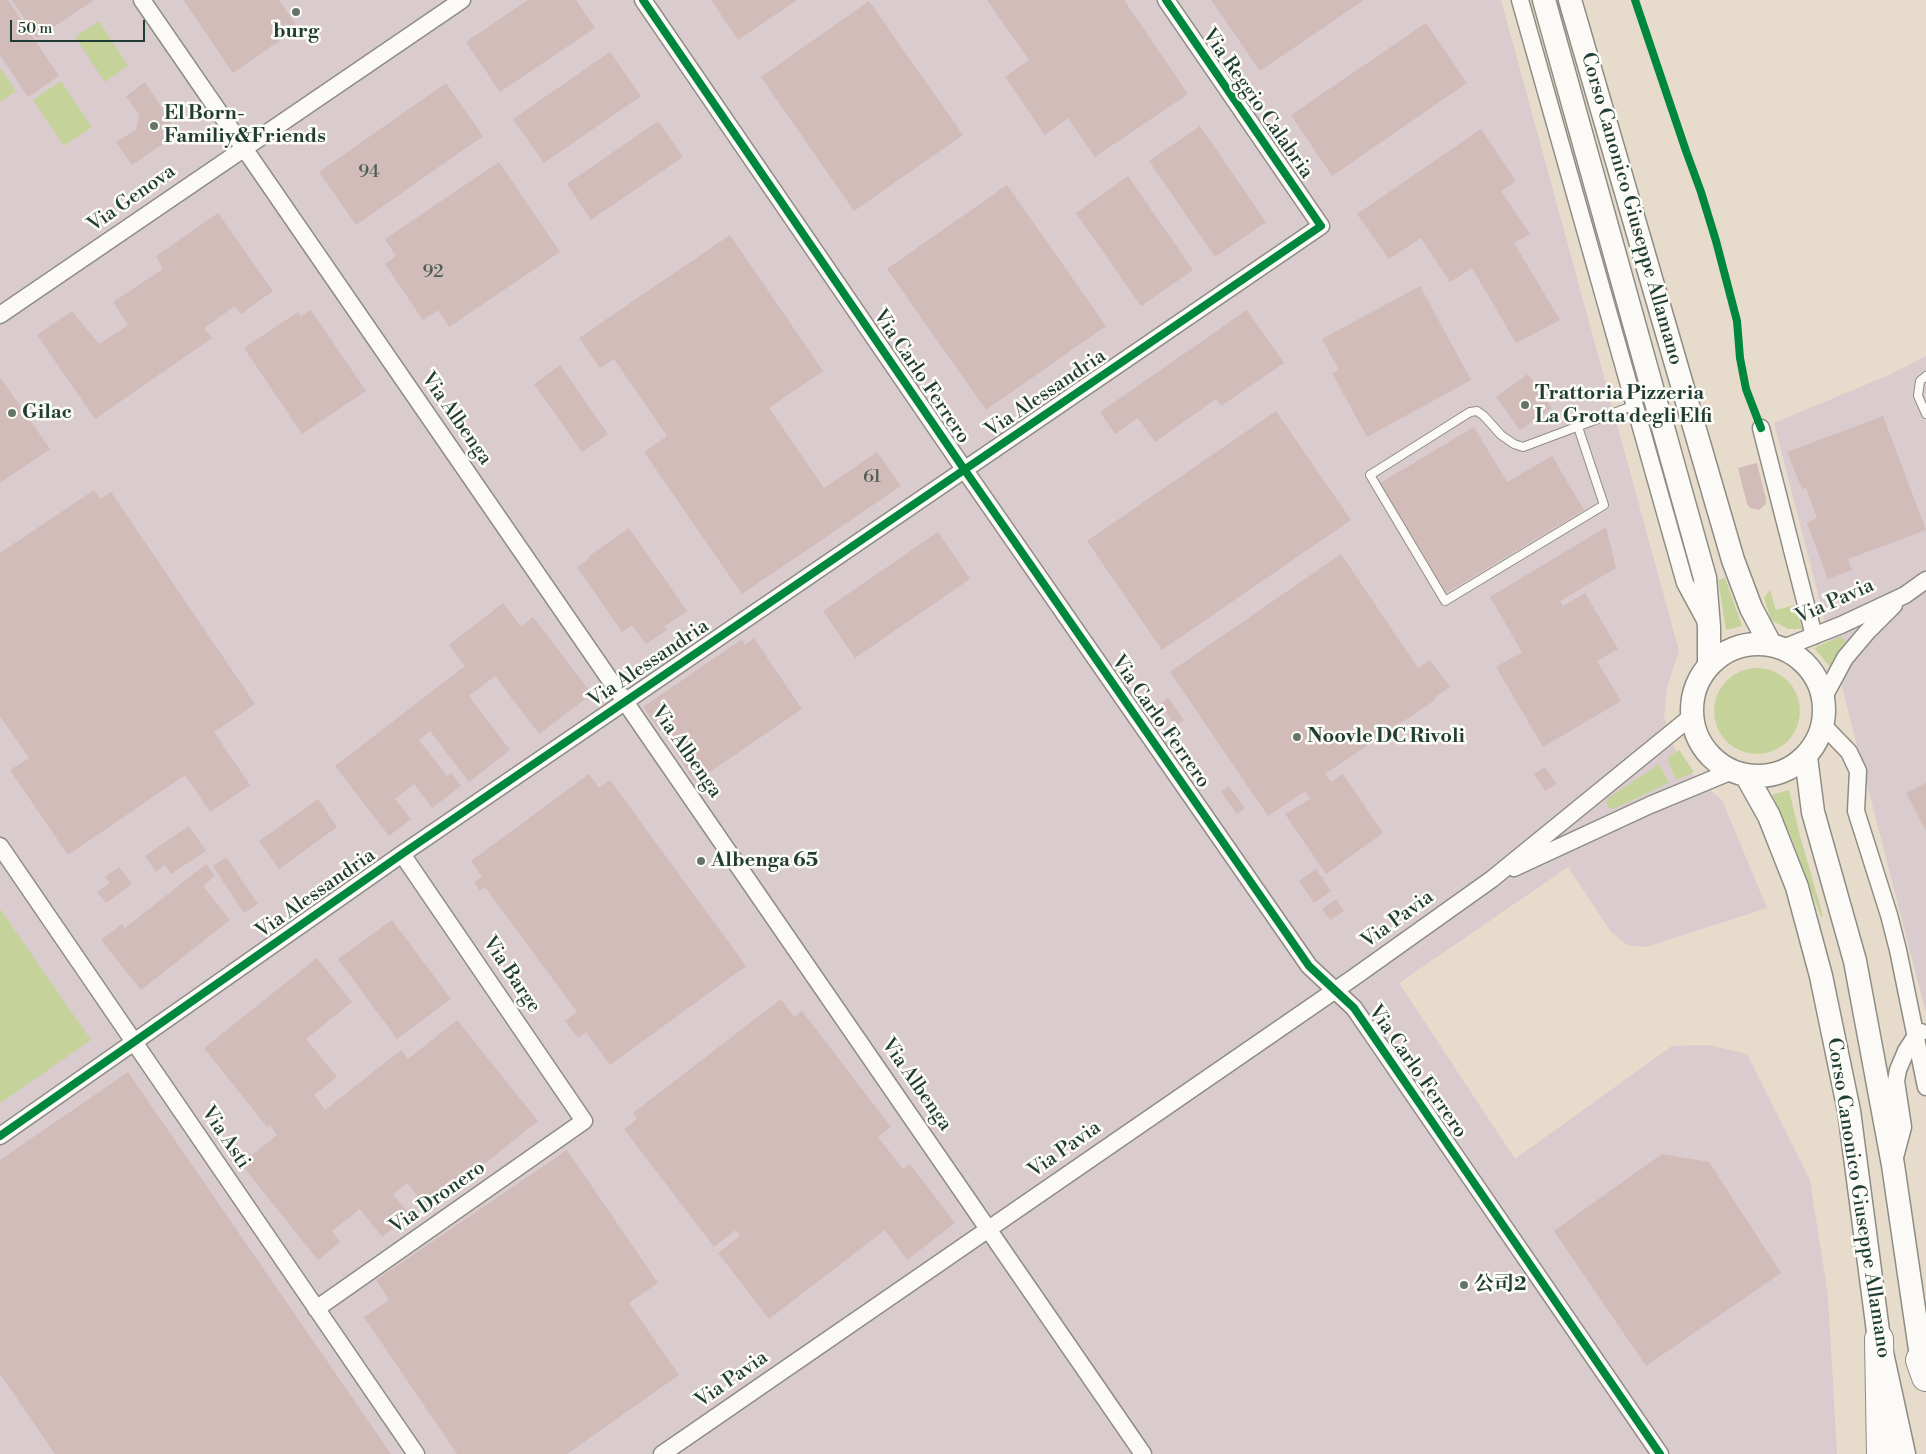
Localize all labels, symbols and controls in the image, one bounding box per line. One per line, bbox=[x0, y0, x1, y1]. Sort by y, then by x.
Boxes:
marker: burg bbox=[290, 6, 302, 18]
scale bar bbox=[12, 10, 148, 42]
text: 50 m bbox=[18, 19, 52, 38]
place label: burg bbox=[273, 20, 319, 44]
street label: Via Reggio Calabria bbox=[1196, 24, 1318, 184]
street label: Corso Canonico Giuseppe Allamano bbox=[1575, 50, 1687, 368]
place label: El Born- Familiy&Friends bbox=[164, 102, 326, 149]
marker: El Born- Familiy&Friends bbox=[148, 120, 160, 132]
street label: Via Genova bbox=[84, 160, 180, 238]
house number: 94 bbox=[358, 162, 380, 184]
house number: 92 bbox=[422, 262, 444, 284]
street label: Via Carlo Ferrero bbox=[867, 305, 975, 449]
street label: Via Alessandria bbox=[981, 345, 1111, 443]
street label: Via Albenga bbox=[415, 368, 497, 470]
place label: Trattoria Pizzeria La Grotta degli Elfi bbox=[1535, 382, 1712, 429]
marker: Trattoria Pizzeria La Grotta degli Elfi bbox=[1519, 399, 1531, 411]
place label: Gilac bbox=[22, 401, 72, 425]
marker: Gilac bbox=[6, 407, 18, 419]
house number: 61 bbox=[863, 467, 881, 489]
street label: Via Pavia bbox=[1792, 574, 1878, 630]
street label: Via Alessandria bbox=[584, 615, 714, 713]
street label: Via Carlo Ferrero bbox=[1105, 651, 1215, 793]
street label: Via Albenga bbox=[645, 701, 727, 803]
place label: Noovle DC Rivoli bbox=[1307, 725, 1465, 749]
marker: Noovle DC Rivoli bbox=[1291, 731, 1303, 743]
street label: Via Alessandria bbox=[252, 844, 380, 944]
place label: Albenga 65 bbox=[711, 849, 818, 873]
marker: Albenga 65 bbox=[695, 855, 707, 867]
street label: Via Pavia bbox=[1357, 886, 1439, 954]
street label: Via Barge bbox=[477, 932, 545, 1018]
street label: Via Carlo Ferrero bbox=[1362, 1001, 1472, 1143]
street label: Via Albenga bbox=[875, 1034, 957, 1136]
street label: Corso Canonico Giuseppe Allamano bbox=[1821, 1036, 1895, 1360]
street label: Via Asti bbox=[195, 1102, 255, 1174]
street label: Via Pavia bbox=[1024, 1116, 1106, 1184]
street label: Via Dronero bbox=[386, 1156, 490, 1240]
place label: 公司2 bbox=[1474, 1273, 1526, 1297]
marker: 公司2 bbox=[1458, 1279, 1470, 1291]
street label: Via Pavia bbox=[691, 1346, 773, 1414]

